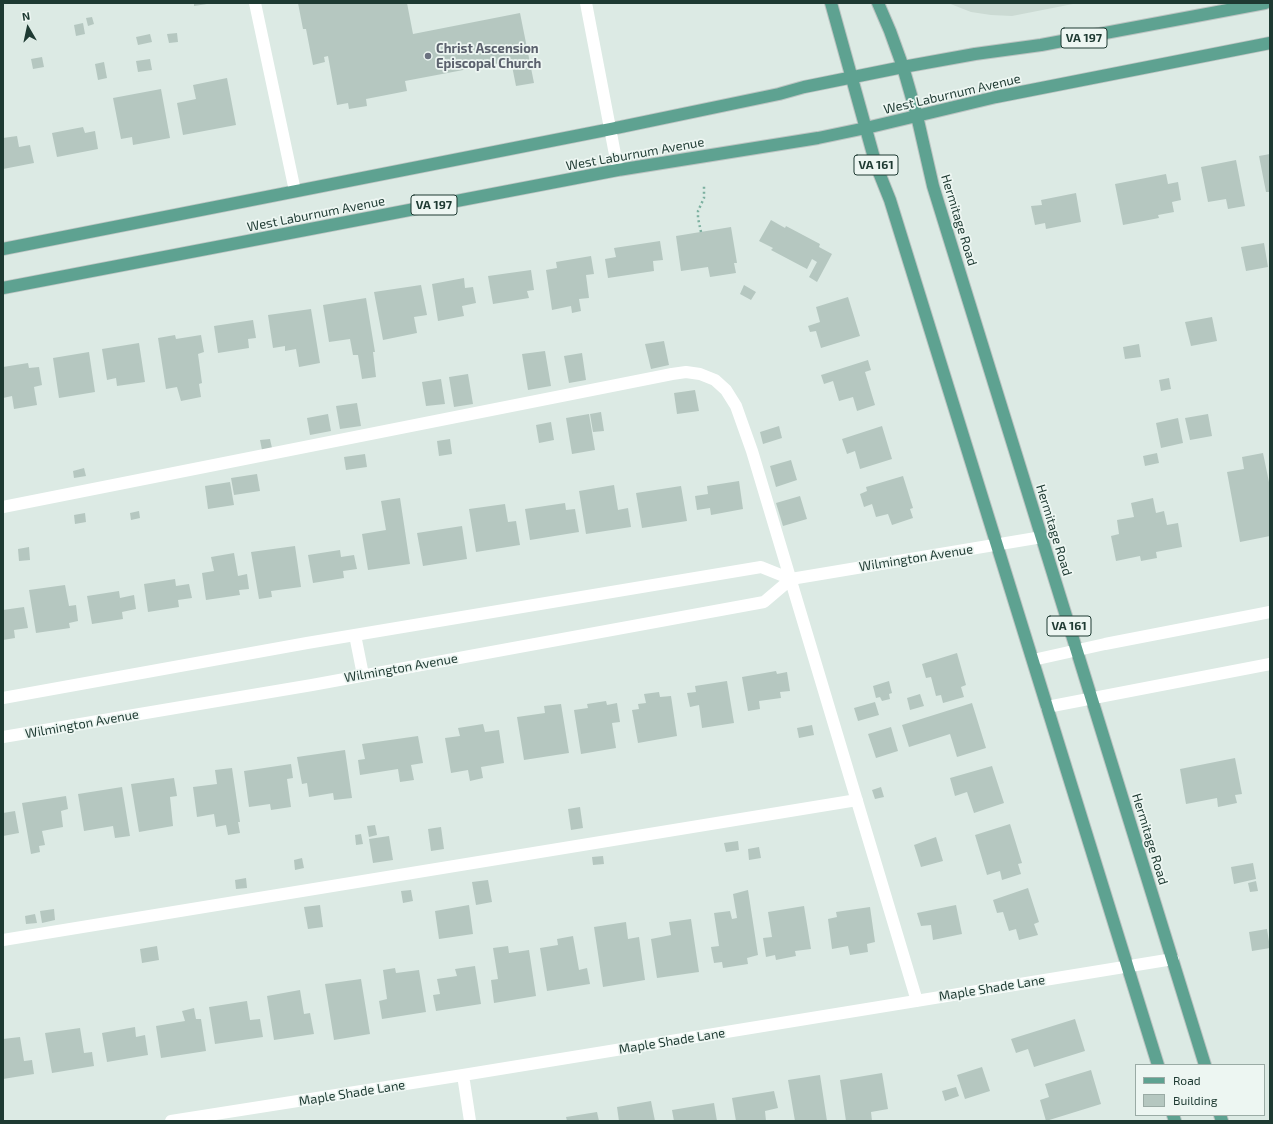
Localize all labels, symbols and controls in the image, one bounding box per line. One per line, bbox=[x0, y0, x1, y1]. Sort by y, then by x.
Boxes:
north arrow bbox=[8, 8, 48, 48]
text: N bbox=[21, 9, 31, 23]
road number: VA 197 bbox=[1061, 28, 1107, 48]
place label: Christ Ascension Episcopal Church bbox=[436, 41, 541, 72]
marker: Christ Ascension Episcopal Church bbox=[423, 51, 433, 61]
street label: West Laburnum Avenue bbox=[882, 71, 1022, 117]
street label: West Laburnum Avenue bbox=[565, 134, 705, 174]
road number: VA 161 bbox=[854, 155, 898, 175]
street label: Hermitage Road bbox=[938, 172, 980, 268]
street label: West Laburnum Avenue bbox=[246, 193, 386, 235]
road number: VA 197 bbox=[411, 195, 457, 215]
street label: Hermitage Road bbox=[1033, 482, 1075, 578]
street label: Wilmington Avenue bbox=[858, 541, 974, 575]
road number: VA 161 bbox=[1047, 616, 1091, 636]
street label: Wilmington Avenue bbox=[343, 650, 459, 686]
street label: Wilmington Avenue bbox=[24, 706, 140, 742]
street label: Hermitage Road bbox=[1129, 791, 1171, 887]
street label: Maple Shade Lane bbox=[938, 972, 1046, 1004]
street label: Maple Shade Lane bbox=[618, 1025, 726, 1057]
legend bbox=[1135, 1064, 1265, 1116]
text: Road bbox=[1173, 1073, 1201, 1087]
street label: Maple Shade Lane bbox=[298, 1077, 406, 1109]
text: Building bbox=[1173, 1093, 1217, 1107]

